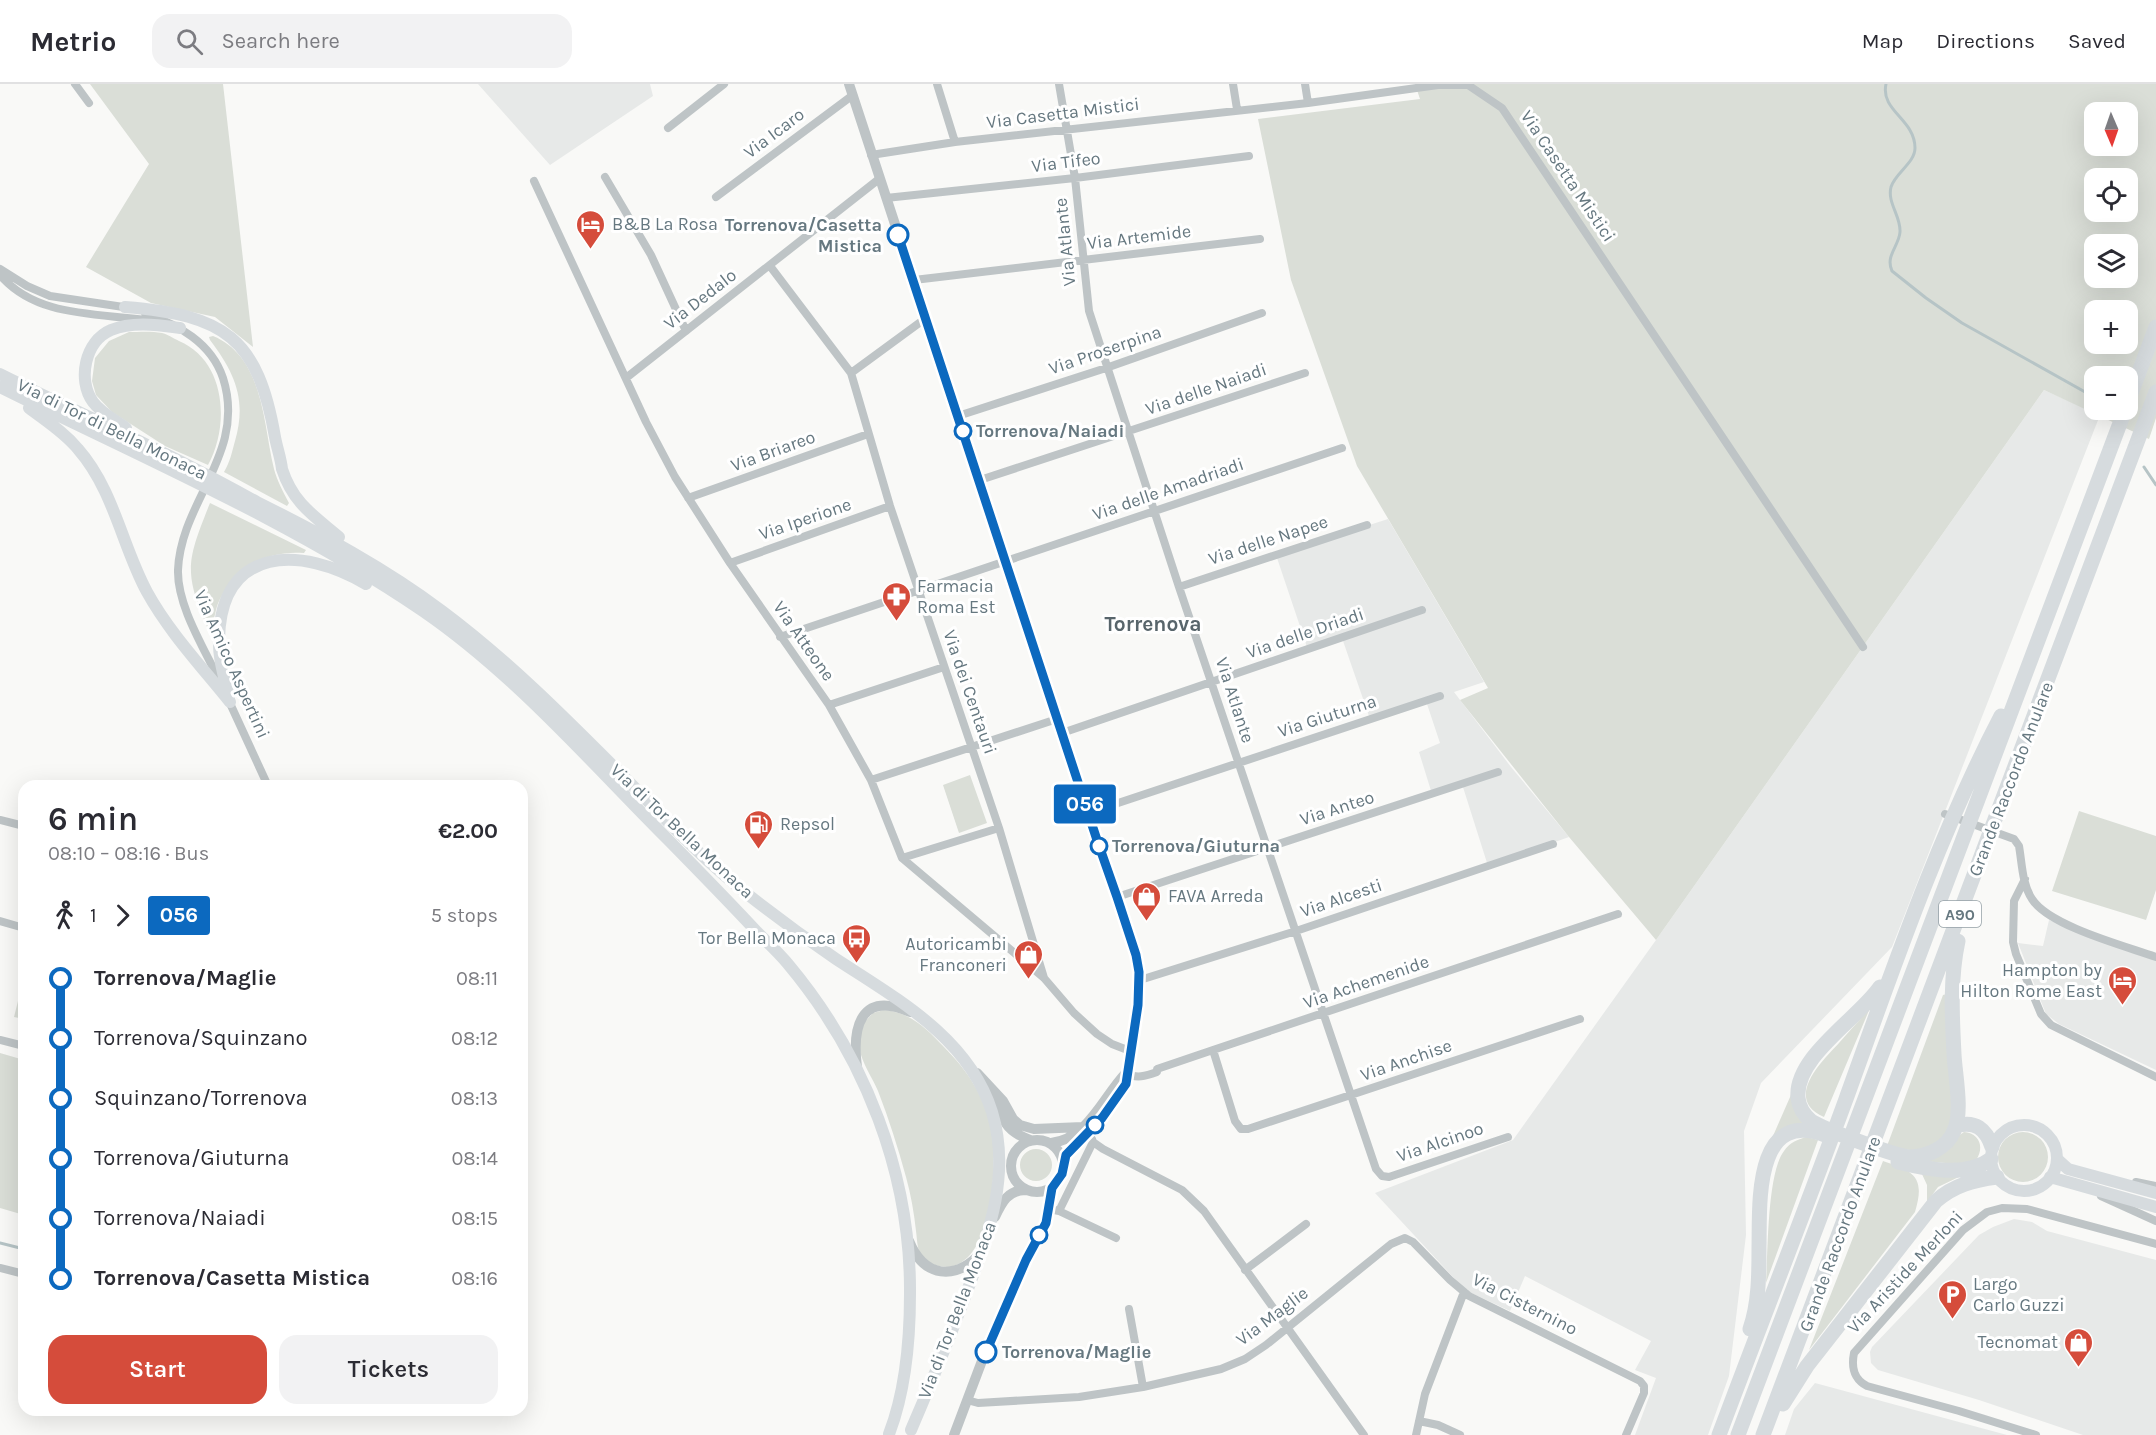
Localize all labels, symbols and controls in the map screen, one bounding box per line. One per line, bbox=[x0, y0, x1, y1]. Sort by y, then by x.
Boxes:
search box bbox=[152, 14, 572, 68]
text: Metrio bbox=[30, 25, 116, 58]
icon: search bbox=[173, 25, 206, 58]
text: Search here bbox=[221, 28, 340, 54]
text: Map bbox=[1862, 29, 1903, 53]
text: Directions bbox=[1936, 29, 2035, 53]
text: Saved bbox=[2068, 29, 2126, 53]
street label: Via Casetta Mistici bbox=[985, 93, 1141, 133]
north arrow bbox=[2084, 102, 2138, 156]
map controls bbox=[2084, 102, 2138, 420]
street label: Via Icaro bbox=[739, 103, 809, 163]
street label: Via Casetta Mistici bbox=[1516, 106, 1620, 246]
street label: Via Tifeo bbox=[1030, 147, 1102, 177]
button: locate bbox=[2084, 168, 2138, 222]
street label: Via Atlante bbox=[1049, 197, 1081, 287]
hotel icon: B&B La Rosa bbox=[575, 208, 607, 250]
place label: B&B La Rosa bbox=[612, 213, 718, 235]
place label: Torrenova/Casetta Mistica bbox=[725, 214, 882, 257]
street label: Via Artemide bbox=[1086, 220, 1192, 254]
marker: Torrenova/Casetta Mistica bbox=[887, 224, 909, 246]
button: layers bbox=[2084, 234, 2138, 288]
street label: Via Dedalo bbox=[659, 264, 741, 334]
button: + bbox=[2084, 300, 2138, 354]
street label: Via Proserpina bbox=[1046, 320, 1164, 380]
street label: Via delle Naiadi bbox=[1143, 358, 1269, 420]
button: − bbox=[2084, 366, 2138, 420]
street label: Via di Tor di Bella Monaca bbox=[14, 373, 210, 485]
place label: Torrenova/Naiadi bbox=[976, 420, 1124, 442]
marker: Torrenova/Naiadi bbox=[954, 422, 972, 440]
street label: Via Briareo bbox=[728, 426, 818, 476]
street label: Via delle Amadriadi bbox=[1089, 453, 1247, 525]
street label: Via Iperione bbox=[756, 493, 854, 545]
street label: Via delle Napee bbox=[1205, 510, 1331, 570]
place label: Farmacia Roma Est bbox=[917, 575, 995, 618]
pharmacy icon: Farmacia Roma Est bbox=[880, 580, 912, 622]
street label: Via Amico Aspertini bbox=[189, 586, 275, 742]
street label: Via Atteone bbox=[768, 597, 840, 685]
street label: Via delle Driadi bbox=[1243, 603, 1367, 663]
district label: Torrenova bbox=[1105, 612, 1201, 636]
street label: Via dei Centauri bbox=[938, 627, 1002, 757]
street label: Via Atlante bbox=[1211, 654, 1259, 746]
street label: Grande Raccordo Anulare bbox=[1964, 679, 2058, 879]
street label: Via Giuturna bbox=[1275, 690, 1379, 742]
street label: Via di Tor Bella Monaca bbox=[606, 759, 758, 903]
line badge: 056 bbox=[1050, 784, 1120, 824]
street label: Via Anteo bbox=[1297, 786, 1377, 830]
text: 056 bbox=[1066, 792, 1104, 816]
text: 6 min bbox=[48, 800, 138, 838]
fuel station icon: Repsol bbox=[743, 808, 775, 850]
place label: Repsol bbox=[780, 813, 835, 835]
text: €2.00 bbox=[438, 818, 498, 844]
place label: Torrenova/Giuturna bbox=[1112, 835, 1280, 857]
marker: Torrenova/Giuturna bbox=[1090, 837, 1108, 855]
text: 08:10 – 08:16 · Bus bbox=[48, 842, 209, 865]
street label: Via Alcesti bbox=[1297, 874, 1385, 922]
shop icon: FAVA Arreda bbox=[1131, 880, 1163, 922]
place label: FAVA Arreda bbox=[1168, 885, 1264, 907]
icon: walk bbox=[48, 899, 81, 932]
icon: forward bbox=[106, 899, 139, 932]
road number: A90 bbox=[1939, 901, 1981, 927]
text: 056 bbox=[160, 903, 198, 927]
text: 1 bbox=[90, 904, 97, 927]
text: 5 stops bbox=[431, 904, 498, 927]
bus stop icon: Tor Bella Monaca bbox=[841, 922, 873, 964]
place label: Tor Bella Monaca bbox=[698, 927, 836, 949]
place label: Autoricambi Franconeri bbox=[905, 933, 1007, 976]
shop icon: Autoricambi Franconeri bbox=[1012, 938, 1044, 980]
street label: Via Achemenide bbox=[1300, 950, 1432, 1014]
place label: Hampton by Hilton Rome East bbox=[1960, 959, 2103, 1002]
hotel icon: Hampton by Hilton Rome East bbox=[2107, 964, 2139, 1006]
text: Torrenova/Maglie bbox=[94, 965, 276, 991]
text: 08:11 bbox=[456, 967, 498, 990]
text: Torrenova/Squinzano bbox=[94, 1025, 308, 1051]
text: 08:12 bbox=[451, 1027, 498, 1050]
street label: Via Anchise bbox=[1357, 1034, 1455, 1086]
text: Squinzano/Torrenova bbox=[94, 1085, 308, 1111]
text: 08:13 bbox=[451, 1087, 498, 1110]
unlabelled marker bbox=[1086, 1116, 1104, 1134]
street label: Via Alcinoo bbox=[1394, 1117, 1486, 1167]
street label: Grande Raccordo Anulare bbox=[1794, 1133, 1886, 1335]
text: Torrenova/Giuturna bbox=[94, 1145, 289, 1171]
text: 08:14 bbox=[451, 1147, 498, 1170]
text: Torrenova/Naiadi bbox=[94, 1205, 266, 1231]
street label: Via Aristide Merloni bbox=[1842, 1206, 1968, 1338]
text: 08:15 bbox=[451, 1207, 498, 1230]
street label: Via di Tor Bella Monaca bbox=[913, 1218, 1001, 1402]
unlabelled marker bbox=[1030, 1226, 1048, 1244]
text: Torrenova/Casetta Mistica bbox=[94, 1265, 370, 1291]
text: 08:16 bbox=[451, 1267, 498, 1290]
street label: Via Cisternino bbox=[1469, 1268, 1581, 1340]
place label: Largo Carlo Guzzi bbox=[1973, 1273, 2065, 1316]
parking icon: Largo Carlo Guzzi bbox=[1936, 1278, 1968, 1320]
street label: Via Maglie bbox=[1232, 1282, 1312, 1350]
shop icon: Tecnomat bbox=[2063, 1326, 2095, 1368]
place label: Tecnomat bbox=[1978, 1331, 2058, 1353]
button: Start bbox=[48, 1335, 267, 1404]
button: Tickets bbox=[279, 1335, 498, 1404]
marker: Torrenova/Maglie bbox=[975, 1341, 997, 1363]
place label: Torrenova/Maglie bbox=[1002, 1341, 1151, 1363]

